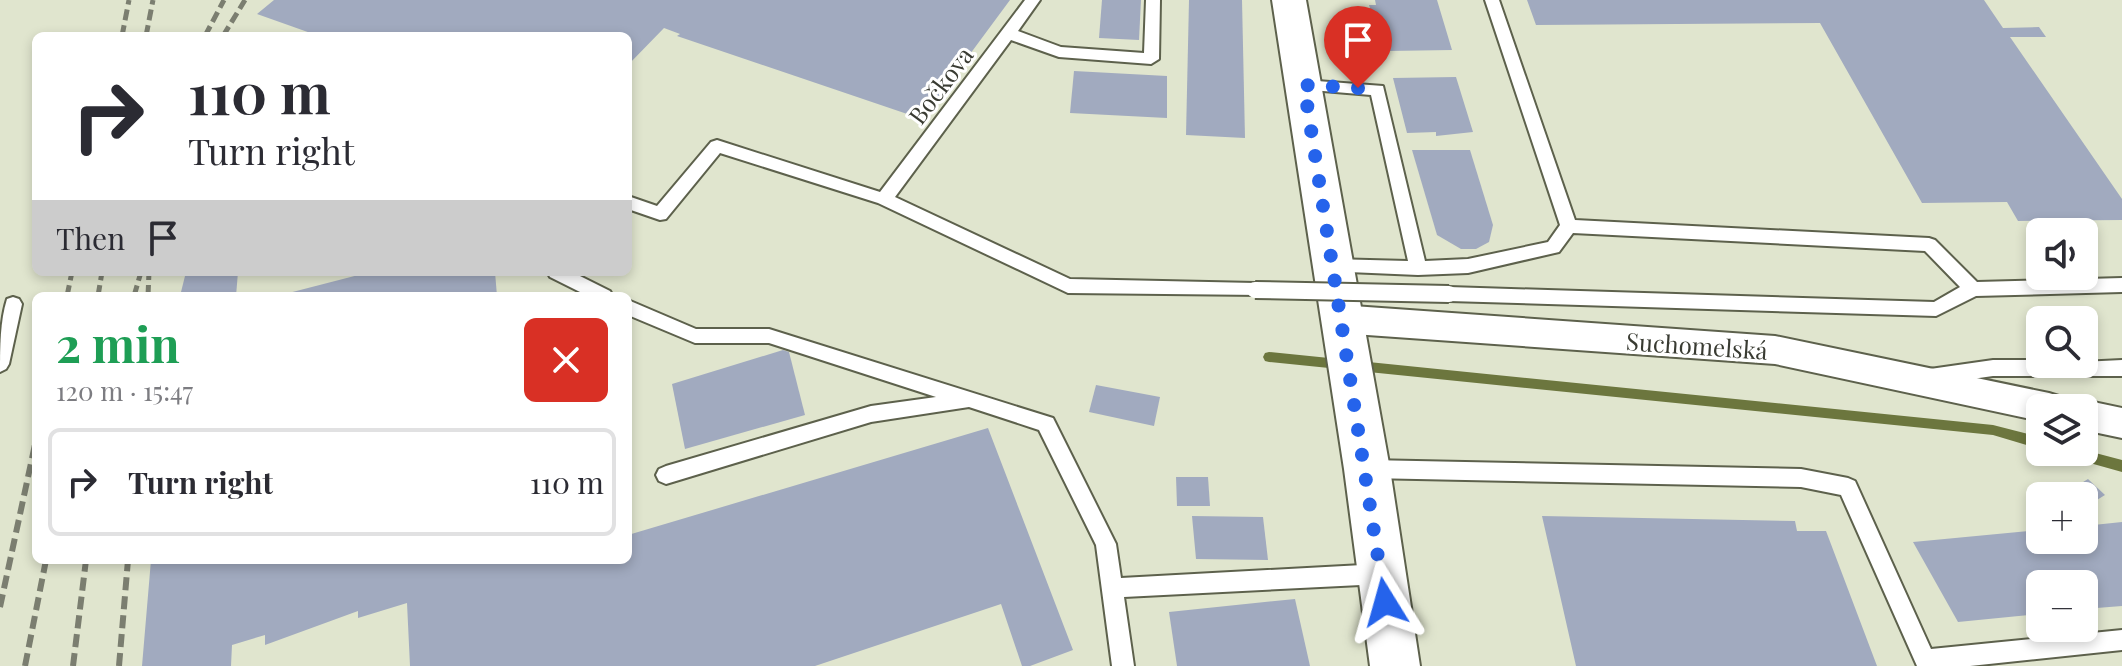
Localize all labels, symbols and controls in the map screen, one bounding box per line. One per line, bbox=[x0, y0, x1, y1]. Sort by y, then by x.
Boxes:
pin bbox=[1324, 6, 1392, 88]
icon: arrive bbox=[1336, 18, 1380, 62]
street label: Bočkova bbox=[900, 40, 980, 130]
text: 110 m bbox=[188, 54, 331, 129]
icon: right bbox=[56, 64, 160, 168]
text: Turn right bbox=[188, 126, 355, 174]
icon: arrive bbox=[141, 216, 185, 260]
text: Then bbox=[56, 218, 125, 258]
map controls bbox=[2026, 218, 2098, 642]
button: sound bbox=[2026, 218, 2098, 290]
button: search bbox=[2026, 306, 2098, 378]
text: 2 min bbox=[56, 311, 180, 375]
button: close bbox=[524, 318, 608, 402]
street label: Suchomelská bbox=[1625, 324, 1769, 366]
text: 120 m · 15:47 bbox=[56, 373, 193, 408]
button: layers bbox=[2026, 394, 2098, 466]
icon: right bbox=[60, 460, 104, 504]
text: Turn right bbox=[128, 462, 273, 502]
text: 110 m bbox=[530, 462, 604, 502]
button: + bbox=[2026, 482, 2098, 554]
position arrow bbox=[1343, 560, 1427, 644]
button: − bbox=[2026, 570, 2098, 642]

